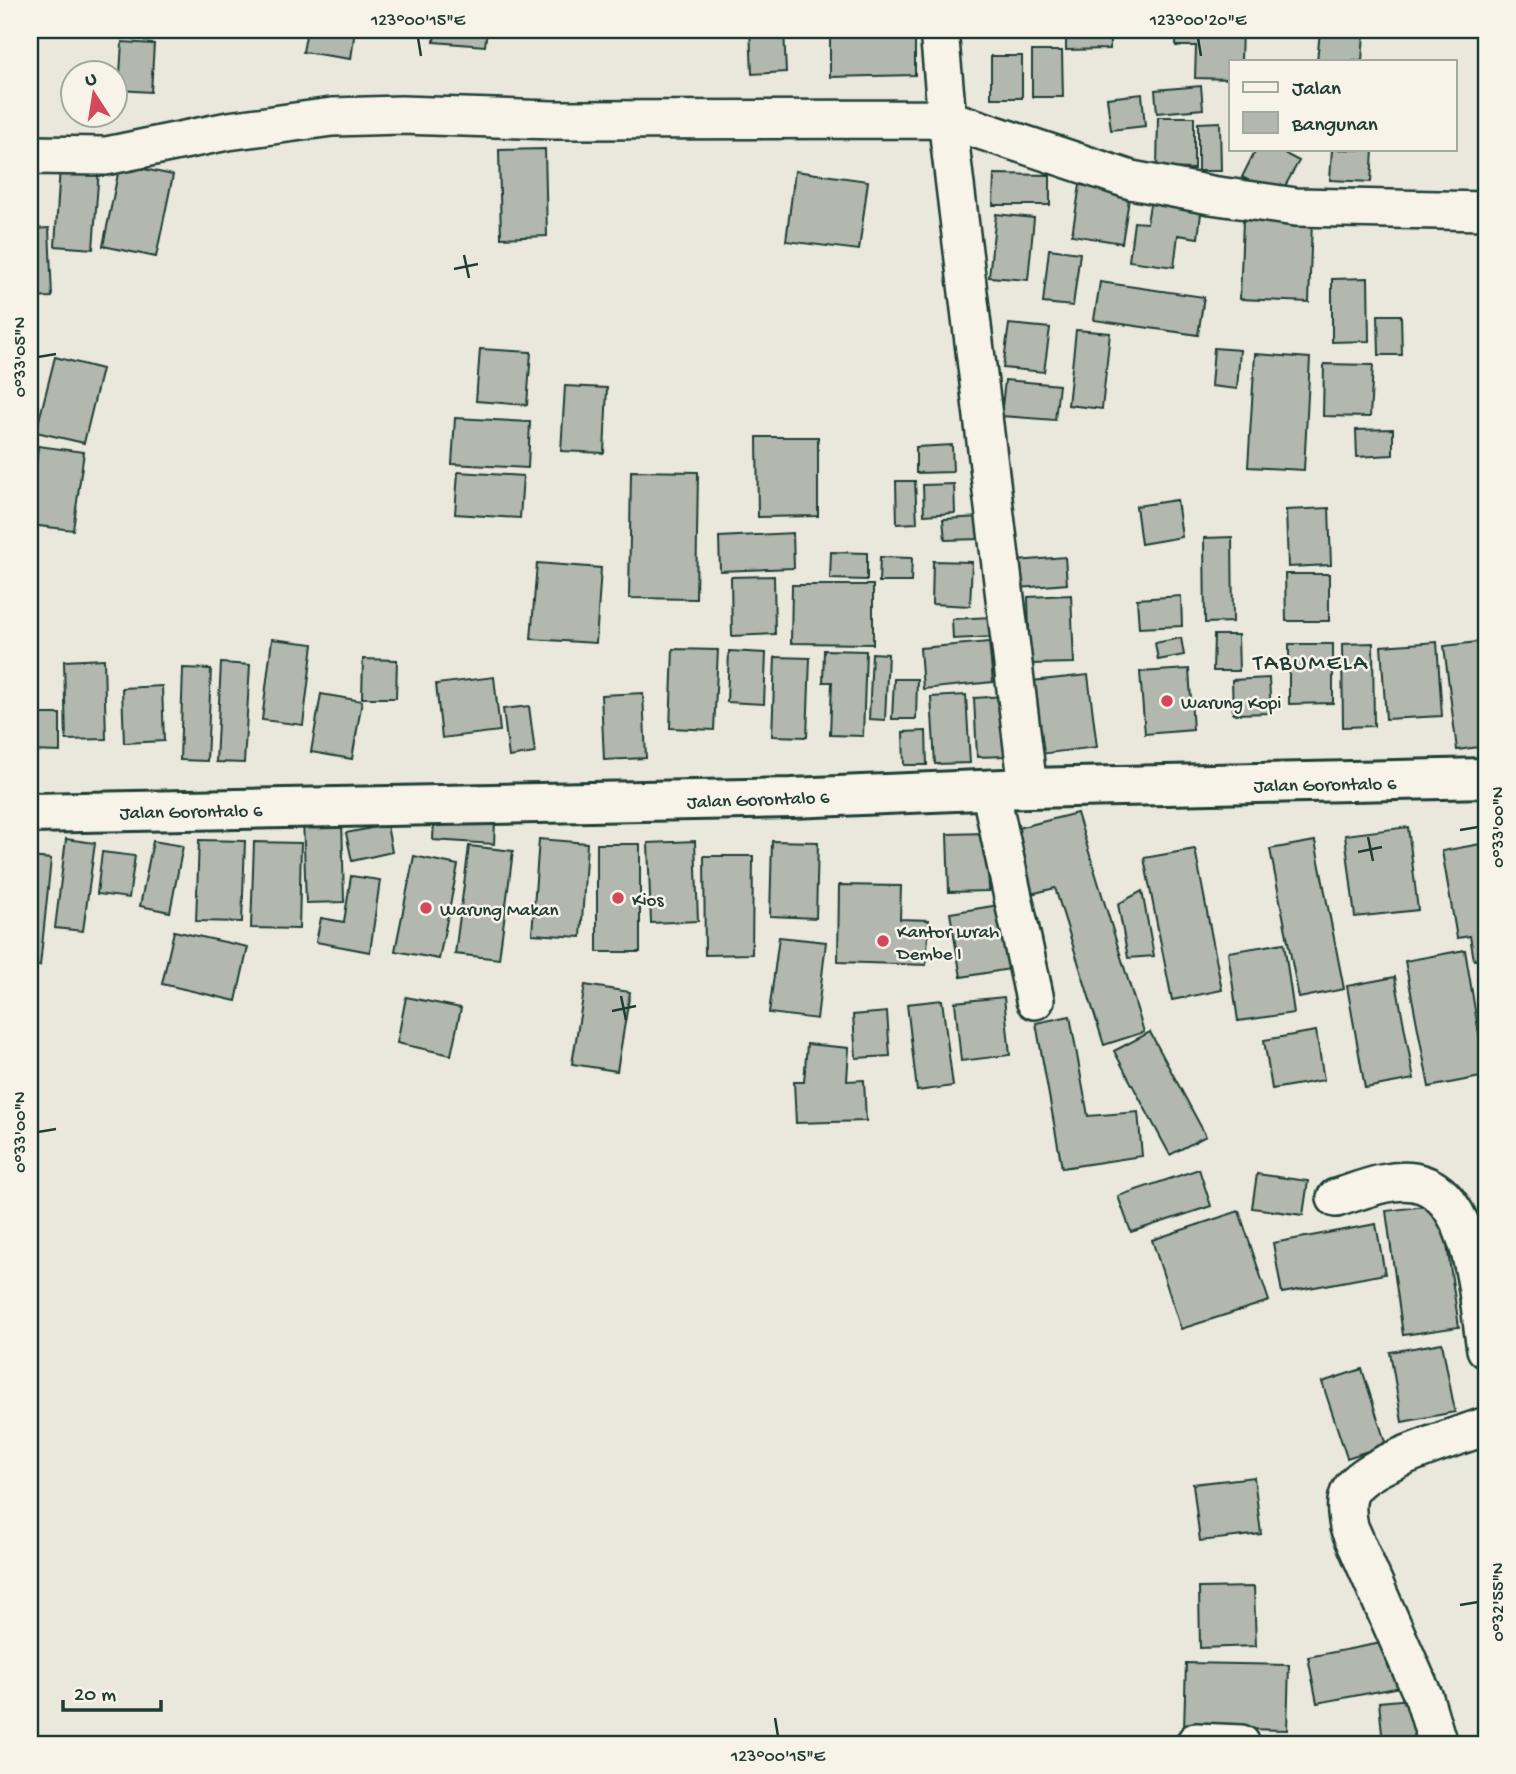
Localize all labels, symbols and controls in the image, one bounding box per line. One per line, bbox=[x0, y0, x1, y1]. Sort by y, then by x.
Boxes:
text: 123°00'15"E bbox=[370, 11, 466, 32]
text: 123°00'20"E bbox=[1149, 11, 1247, 32]
north arrow bbox=[60, 60, 130, 130]
legend bbox=[1229, 60, 1456, 150]
text: U bbox=[83, 68, 99, 93]
text: Jalan bbox=[1292, 78, 1341, 103]
text: Bangunan bbox=[1291, 114, 1378, 139]
text: 0°33'05"N bbox=[11, 317, 32, 397]
district label: TABUMELA bbox=[1251, 651, 1369, 678]
marker: Warung Kopi bbox=[1159, 693, 1175, 709]
place label: Warung Kopi bbox=[1181, 693, 1281, 716]
street label: Jalan Gorontalo 6 bbox=[1253, 774, 1397, 799]
text: 0°33'00"N bbox=[1489, 786, 1510, 868]
street label: Jalan Gorontalo 6 bbox=[686, 788, 830, 815]
street label: Jalan Gorontalo 6 bbox=[119, 801, 263, 826]
marker: Kios bbox=[610, 890, 626, 906]
place label: Kios bbox=[632, 890, 664, 913]
marker: Warung Makan bbox=[418, 900, 434, 916]
place label: Warung Makan bbox=[440, 900, 558, 923]
place label: Kantor Lurah Dembe I bbox=[895, 922, 999, 967]
marker: Kantor Lurah Dembe I bbox=[875, 933, 891, 949]
text: 0°33'00"N bbox=[11, 1091, 32, 1173]
text: 0°32'55"N bbox=[1489, 1562, 1510, 1642]
scale bar bbox=[63, 1669, 161, 1713]
text: 20 m bbox=[74, 1684, 116, 1709]
text: 123°00'15"E bbox=[730, 1747, 826, 1768]

